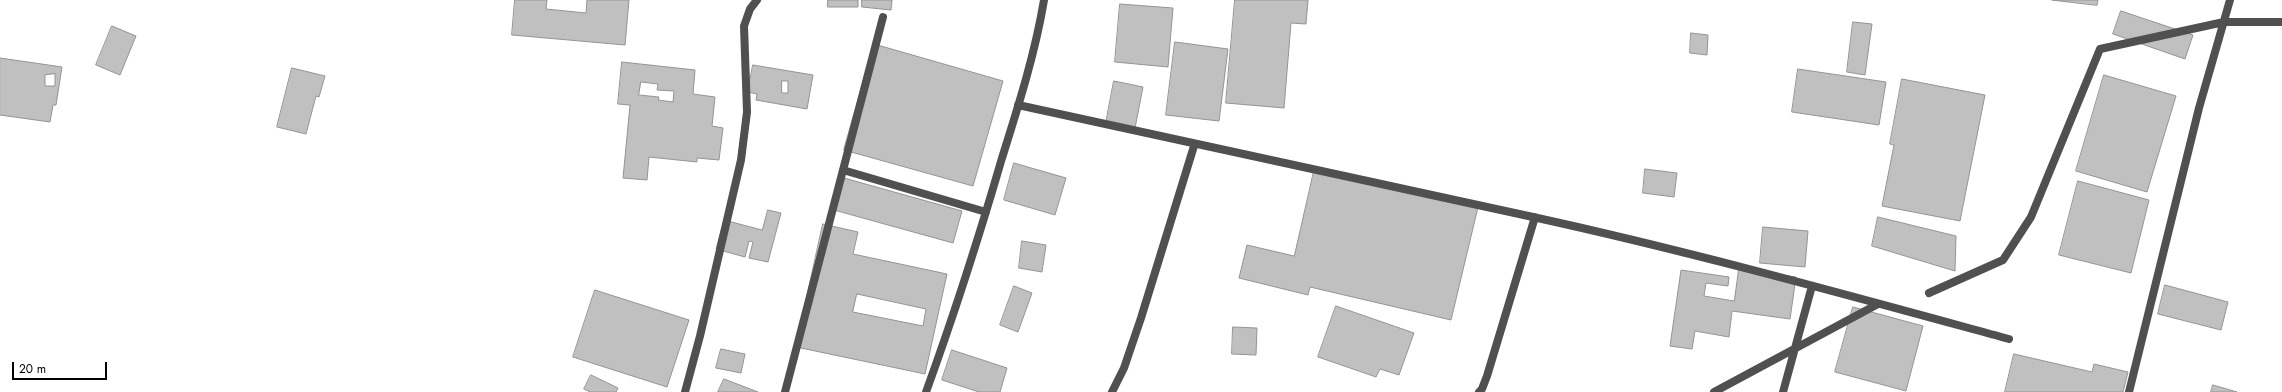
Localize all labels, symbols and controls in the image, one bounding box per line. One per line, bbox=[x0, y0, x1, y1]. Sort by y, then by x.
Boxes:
scale bar bbox=[14, 354, 109, 380]
text: 20 m bbox=[19, 360, 46, 378]

